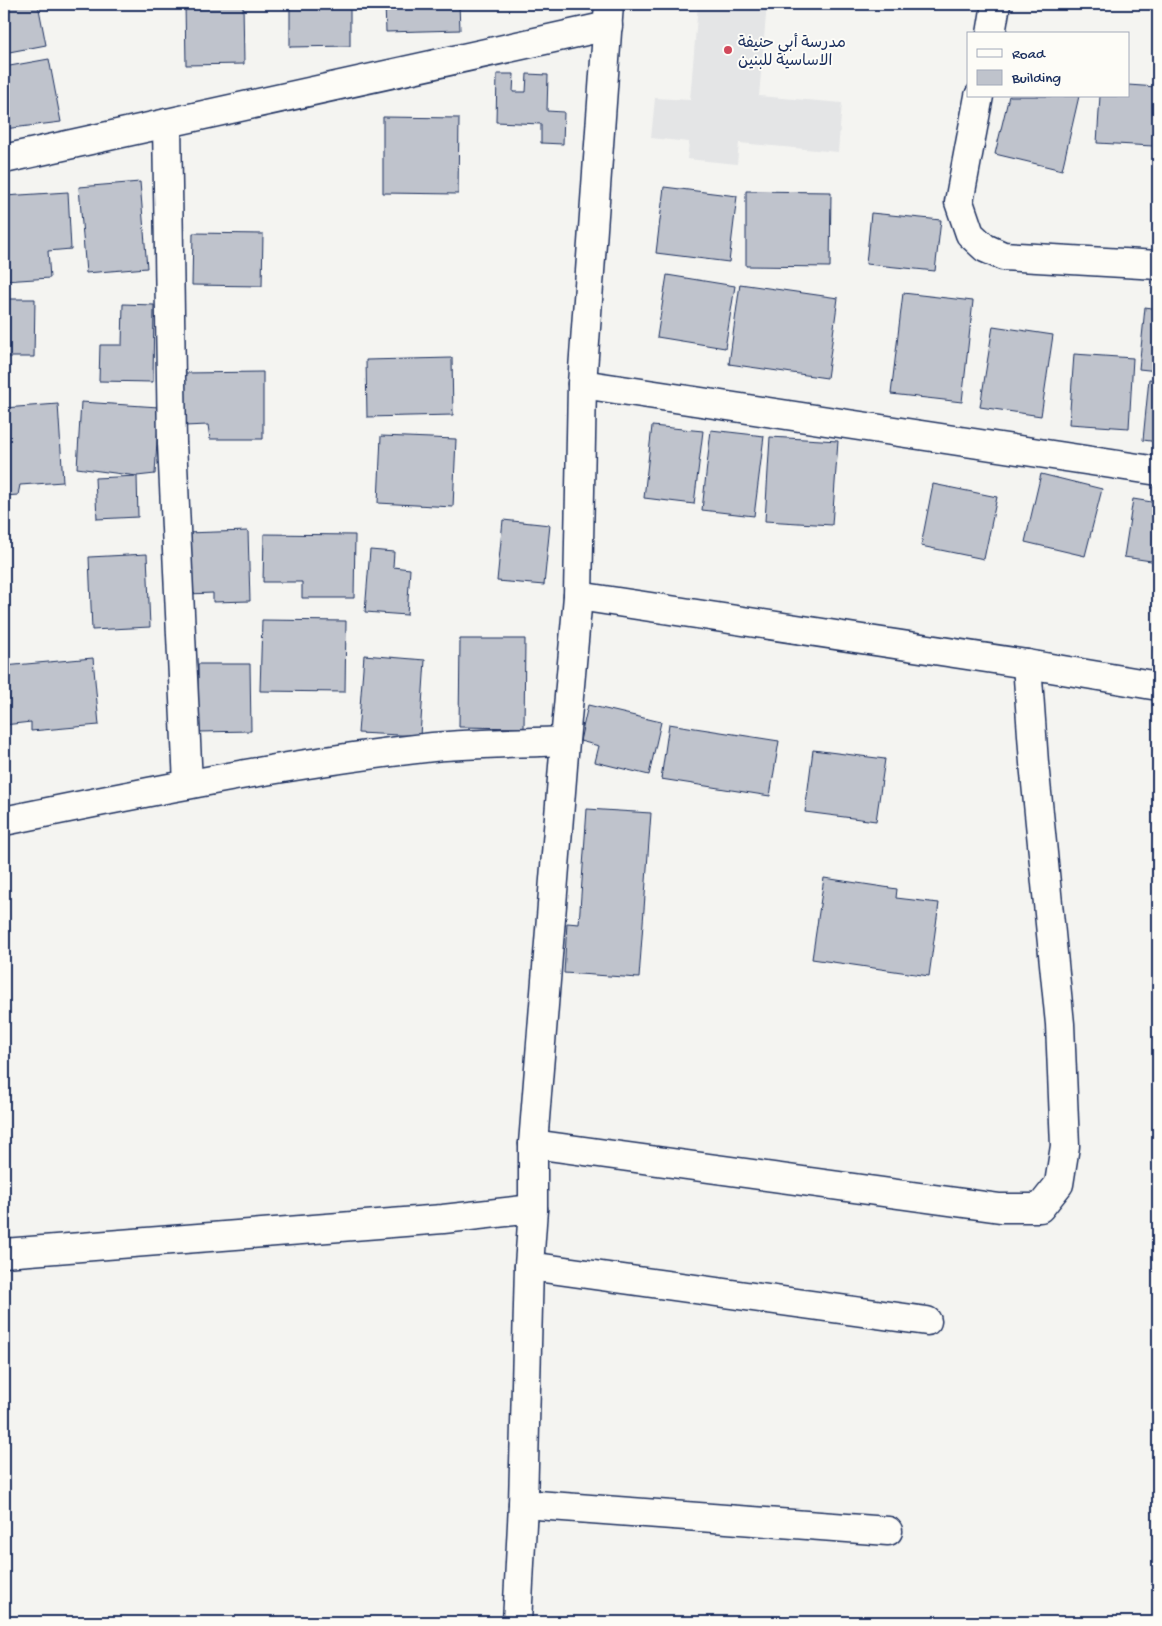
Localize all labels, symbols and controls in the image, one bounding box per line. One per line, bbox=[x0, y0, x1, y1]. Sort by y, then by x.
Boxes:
legend bbox=[967, 32, 1130, 98]
place label: مدرسة أبي حنيفة الاساسية للبنين bbox=[738, 33, 846, 72]
marker: مدرسة أبي حنيفة الاساسية للبنين bbox=[722, 44, 734, 56]
text: Road bbox=[1012, 46, 1046, 64]
text: Building bbox=[1011, 70, 1061, 88]

